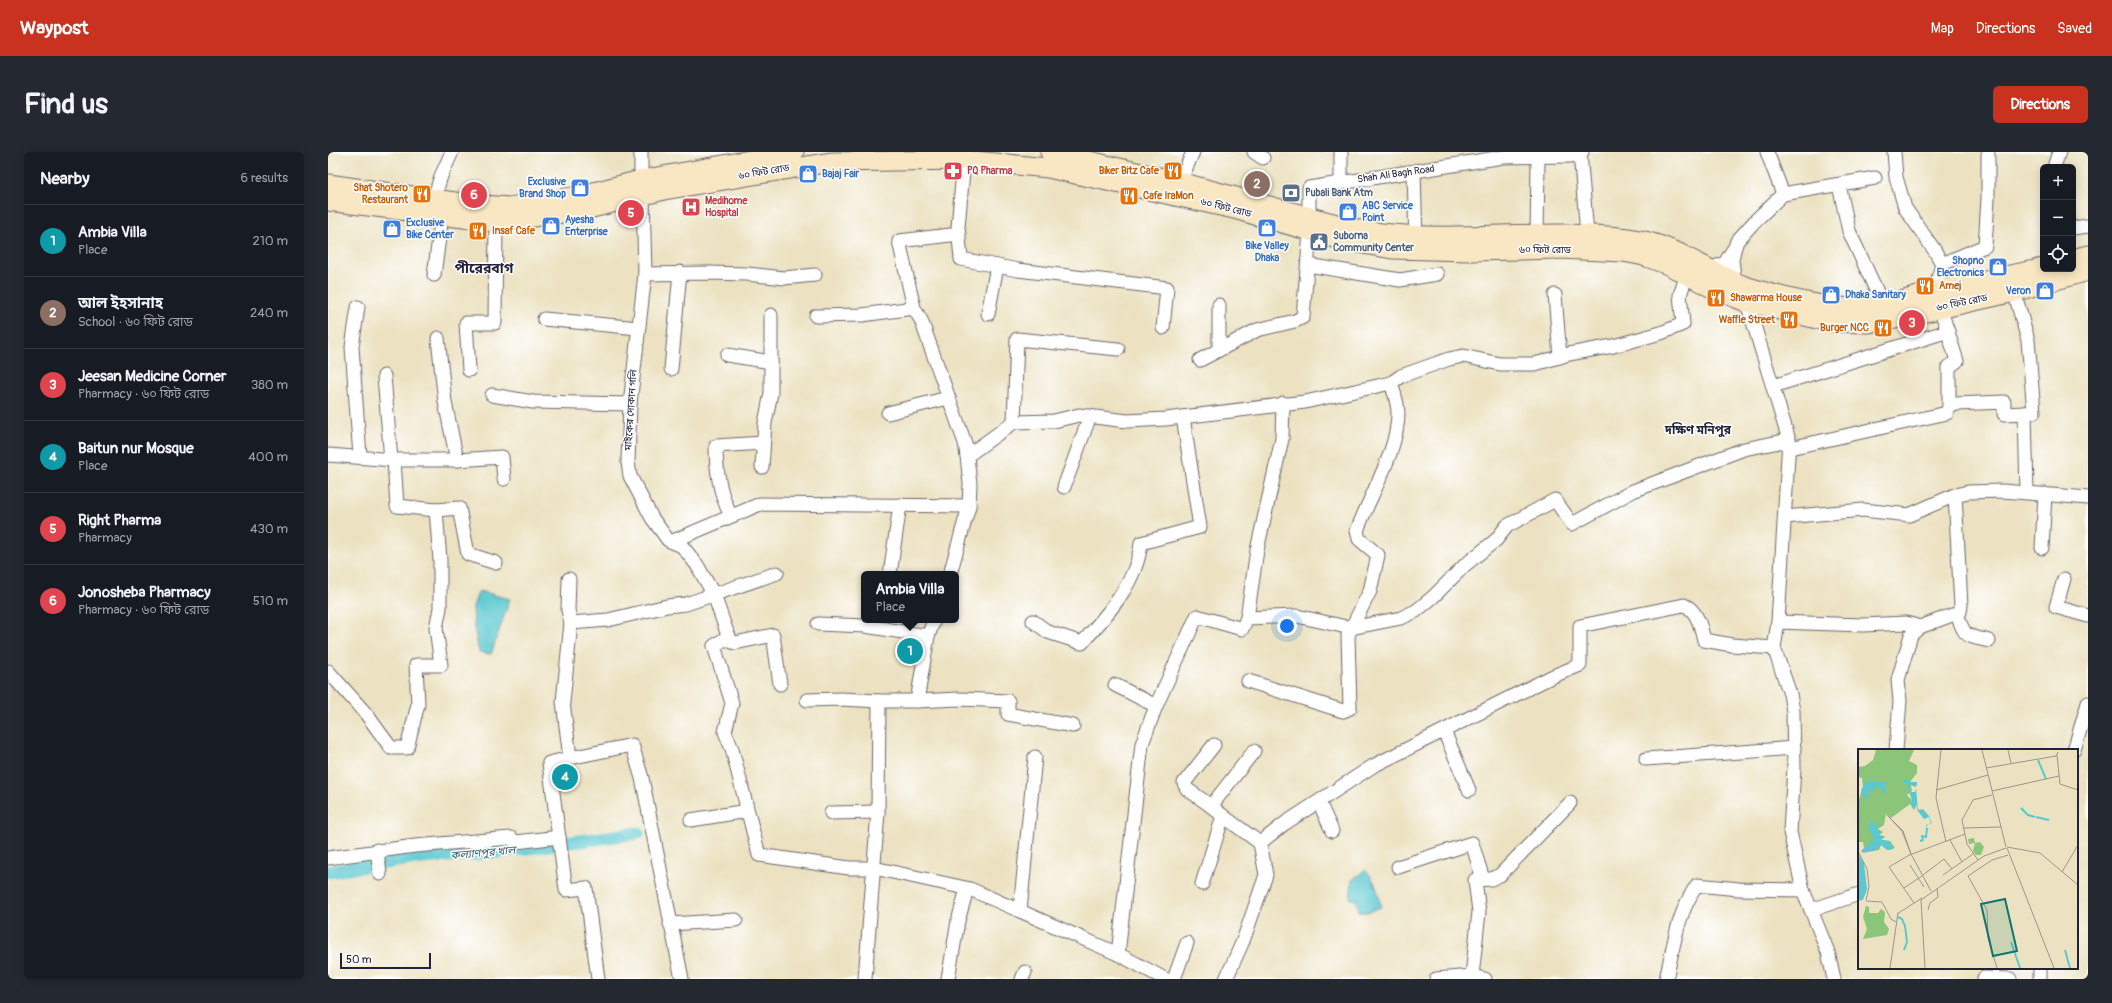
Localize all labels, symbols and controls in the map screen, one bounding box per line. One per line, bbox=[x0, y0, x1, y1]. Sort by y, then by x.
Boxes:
text: Waypost bbox=[20, 16, 89, 40]
text: Map bbox=[1931, 20, 1954, 37]
text: Directions bbox=[1976, 20, 2035, 37]
text: Saved bbox=[2057, 20, 2092, 37]
button: Directions bbox=[1993, 86, 2088, 123]
text: Find us bbox=[24, 87, 108, 122]
pharmacy icon: PQ Pharma bbox=[942, 160, 964, 182]
restaurant icon: Biker Bitz Cafe bbox=[1162, 160, 1184, 182]
street label: ৬০ ফিট রোড bbox=[737, 161, 792, 182]
shop icon: Bajaj Fair bbox=[797, 163, 819, 185]
street label: Shah Ali Bagh Road bbox=[1357, 163, 1435, 185]
map controls bbox=[2040, 164, 2076, 272]
button: + bbox=[2040, 164, 2076, 200]
place label: PQ Pharma bbox=[967, 165, 1013, 177]
place label: Biker Bitz Cafe bbox=[1099, 165, 1160, 177]
text: Nearby bbox=[40, 168, 89, 189]
place label: Bajaj Fair bbox=[822, 168, 860, 180]
pin: 2 bbox=[1244, 169, 1270, 199]
text: 6 results bbox=[241, 170, 288, 186]
place label: Exclusive Brand Shop bbox=[519, 176, 567, 200]
shop icon: Exclusive Brand Shop bbox=[569, 177, 591, 199]
pin: 6 bbox=[461, 180, 487, 210]
place label: Shat Shotero Restaurant bbox=[353, 182, 409, 206]
bank icon: Pubali Bank Atm bbox=[1280, 182, 1302, 204]
restaurant icon: Shat Shotero Restaurant bbox=[411, 183, 433, 205]
restaurant icon: Cafe IraMon bbox=[1118, 185, 1140, 207]
place label: Pubali Bank Atm bbox=[1305, 187, 1373, 199]
place label: Cafe IraMon bbox=[1143, 190, 1194, 202]
place label: Medihome Hospital bbox=[705, 195, 748, 219]
hospital icon: Medihome Hospital bbox=[680, 196, 702, 218]
street label: ৬০ ফিট রোড bbox=[1199, 196, 1254, 220]
pin: 5 bbox=[618, 198, 644, 228]
place label: ABC Service Point bbox=[1362, 200, 1414, 224]
button: − bbox=[2040, 200, 2076, 236]
shop icon: ABC Service Point bbox=[1337, 201, 1359, 223]
place label: Ayesha Enterprise bbox=[565, 214, 609, 238]
shop icon: Ayesha Enterprise bbox=[540, 215, 562, 237]
place label: Exclusive Bike Center bbox=[406, 217, 454, 241]
shop icon: Bike Valley Dhaka bbox=[1256, 217, 1278, 239]
shop icon: Exclusive Bike Center bbox=[381, 218, 403, 240]
restaurant icon: Insaf Cafe bbox=[467, 220, 489, 242]
text: Ambia Villa bbox=[78, 223, 147, 242]
place label: Insaf Cafe bbox=[492, 225, 536, 237]
place label: Suborna Community Center bbox=[1333, 230, 1414, 254]
public building icon: Suborna Community Center bbox=[1308, 231, 1330, 253]
text: 1 bbox=[50, 233, 56, 249]
text: 210 m bbox=[252, 233, 288, 249]
button: locate bbox=[2040, 236, 2076, 272]
place label: Bike Valley Dhaka bbox=[1245, 240, 1289, 264]
text: Place bbox=[78, 242, 107, 258]
street label: ৬০ ফিট রোড bbox=[1519, 244, 1572, 256]
place label: Shopno Electronics bbox=[1937, 255, 1985, 279]
shop icon: Shopno Electronics bbox=[1987, 256, 2009, 278]
district label: পীরেরবাগ bbox=[455, 260, 514, 277]
restaurant icon: Amej bbox=[1914, 275, 1936, 297]
place label: Amej bbox=[1939, 280, 1961, 292]
shop icon: Veron bbox=[2034, 280, 2056, 302]
shop icon: Dhaka Sanitary bbox=[1820, 284, 1842, 306]
place label: Veron bbox=[2006, 285, 2031, 297]
restaurant icon: Shawarma House bbox=[1705, 287, 1727, 309]
place label: Dhaka Sanitary bbox=[1845, 289, 1906, 301]
place label: Shawarma House bbox=[1730, 292, 1803, 304]
street label: ৬০ ফিট রোড bbox=[1935, 292, 1990, 314]
text: আল ইহসানাহ bbox=[78, 294, 163, 313]
text: 2 bbox=[49, 305, 57, 321]
text: 240 m bbox=[250, 305, 288, 321]
pin: 3 bbox=[1899, 308, 1925, 338]
restaurant icon: Waffle Street bbox=[1778, 309, 1800, 331]
text: School · ৬০ ফিট রোড bbox=[78, 314, 193, 330]
place label: Waffle Street bbox=[1719, 314, 1776, 326]
restaurant icon: Burger NCC bbox=[1872, 317, 1894, 339]
place label: Burger NCC bbox=[1820, 322, 1869, 334]
text: Jeesan Medicine Corner bbox=[78, 367, 226, 386]
street label: মাইকের দোকান গলি bbox=[622, 368, 640, 452]
text: 3 bbox=[49, 377, 57, 393]
text: 380 m bbox=[251, 377, 288, 393]
text: Pharmacy · ৬০ ফিট রোড bbox=[78, 386, 209, 402]
district label: দক্ষিণ মনিপুর bbox=[1664, 422, 1732, 438]
text: Baitun nur Mosque bbox=[78, 439, 194, 458]
text: 4 bbox=[49, 449, 57, 465]
text: 400 m bbox=[248, 449, 288, 465]
text: Place bbox=[78, 458, 107, 474]
text: Right Pharma bbox=[78, 511, 161, 530]
text: 5 bbox=[49, 521, 57, 537]
text: 430 m bbox=[250, 521, 288, 537]
text: Pharmacy bbox=[78, 530, 132, 546]
popup bbox=[861, 571, 959, 623]
text: Ambia Villa bbox=[876, 580, 944, 599]
text: Jonosheba Pharmacy bbox=[78, 583, 211, 602]
text: 6 bbox=[49, 593, 57, 609]
text: 510 m bbox=[253, 593, 288, 609]
text: Place bbox=[876, 599, 905, 615]
text: Pharmacy · ৬০ ফিট রোড bbox=[78, 602, 209, 618]
your location bbox=[1277, 616, 1297, 636]
pin: 1 bbox=[897, 636, 923, 666]
inset map bbox=[1858, 749, 2078, 969]
pin: 4 bbox=[552, 762, 578, 792]
water label: কল্যাণপুর খাল bbox=[450, 844, 518, 862]
scale bar bbox=[340, 951, 431, 970]
text: 50 m bbox=[346, 953, 372, 966]

